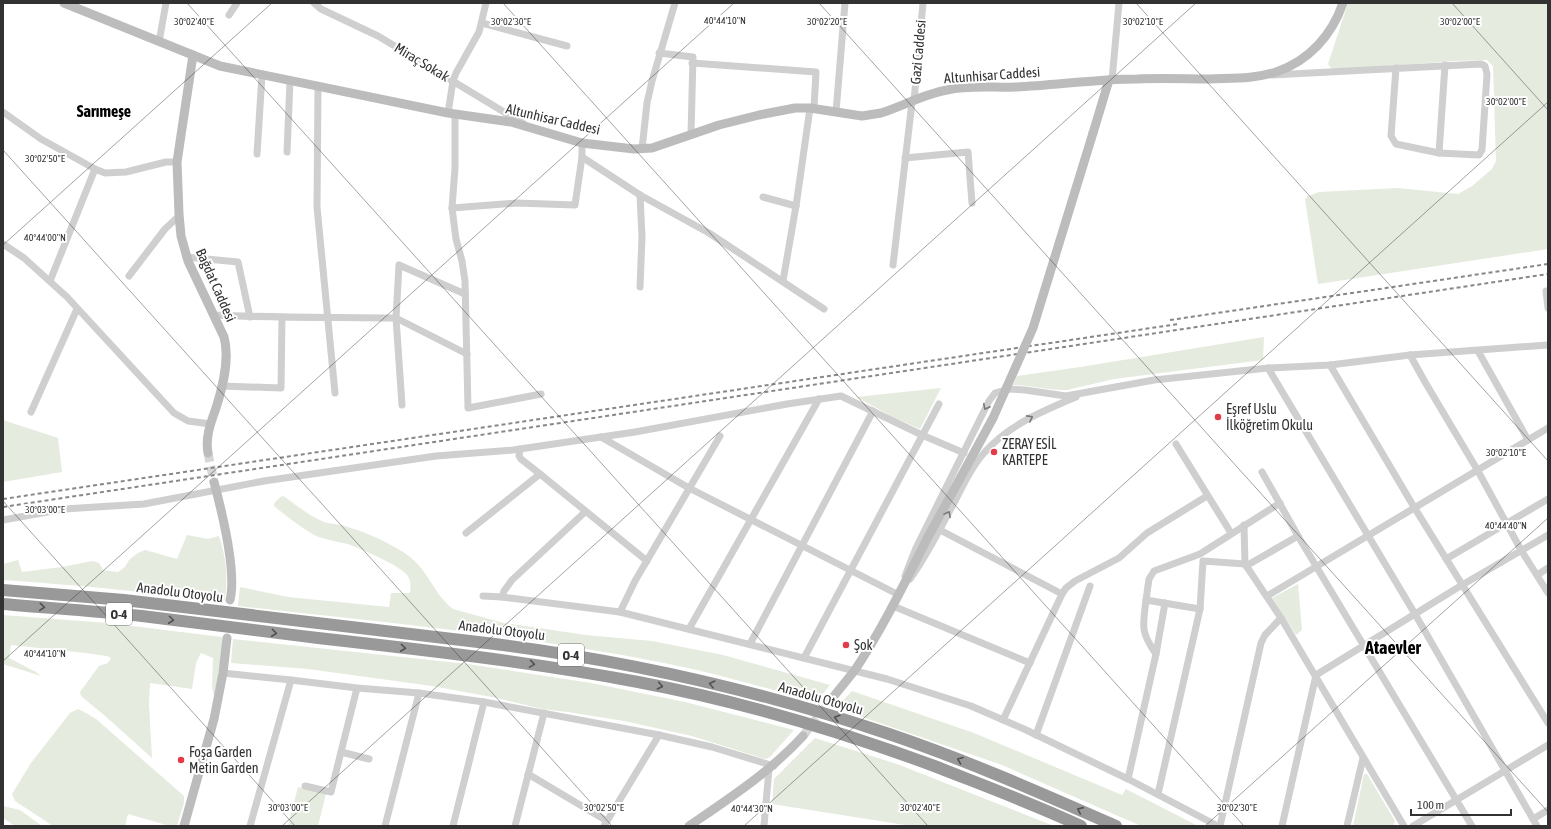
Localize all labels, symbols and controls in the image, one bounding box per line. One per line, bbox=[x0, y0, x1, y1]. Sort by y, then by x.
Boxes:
text: 40°44'10"N bbox=[704, 15, 746, 26]
text: 30°02'40"E bbox=[174, 16, 215, 27]
text: 30°02'30"E bbox=[491, 16, 532, 27]
text: 30°02'20"E bbox=[807, 16, 848, 27]
text: 30°02'10"E bbox=[1123, 16, 1164, 27]
text: 30°02'00"E bbox=[1440, 16, 1481, 27]
street label: Gazi Caddesi bbox=[907, 19, 929, 85]
street label: Miraç Sokak bbox=[392, 39, 452, 85]
street label: Altunhisar Caddesi bbox=[943, 64, 1041, 86]
text: 30°02'00"E bbox=[1486, 96, 1527, 107]
street label: Altunhisar Caddesi bbox=[504, 100, 602, 138]
district label: Sarımeşe bbox=[77, 102, 131, 120]
text: 30°02'50"E bbox=[25, 153, 66, 164]
text: 40°44'00"N bbox=[24, 232, 66, 243]
street label: Bağdat Caddesi bbox=[193, 246, 239, 324]
place label: Eşref Uslu İlköğretim Okulu bbox=[1226, 401, 1313, 433]
one-way arrow bbox=[983, 403, 991, 410]
marker: Eşref Uslu İlköğretim Okulu bbox=[1213, 412, 1223, 422]
one-way arrow bbox=[1026, 415, 1034, 422]
place label: ZERAY ESİL KARTEPE bbox=[1002, 436, 1057, 468]
marker: ZERAY ESİL KARTEPE bbox=[989, 447, 999, 457]
text: 30°02'10"E bbox=[1486, 447, 1527, 458]
text: 30°03'00"E bbox=[25, 504, 66, 515]
one-way arrow bbox=[943, 511, 950, 518]
text: 40°44'40"N bbox=[1485, 520, 1527, 531]
street label: Anadolu Otoyolu bbox=[136, 579, 224, 605]
one-way arrow bbox=[39, 603, 45, 612]
road number: O-4 bbox=[106, 603, 132, 625]
one-way arrow bbox=[168, 615, 174, 624]
street label: Anadolu Otoyolu bbox=[458, 617, 546, 643]
one-way arrow bbox=[271, 628, 277, 637]
place label: Şok bbox=[854, 637, 873, 653]
district label: Ataevler bbox=[1364, 637, 1422, 658]
marker: Şok bbox=[841, 640, 851, 650]
one-way arrow bbox=[400, 643, 406, 652]
road number: O-4 bbox=[558, 644, 584, 666]
text: 40°44'10"N bbox=[24, 648, 66, 659]
one-way arrow bbox=[529, 659, 535, 668]
street label: Anadolu Otoyolu bbox=[777, 678, 865, 718]
one-way arrow bbox=[709, 680, 715, 688]
one-way arrow bbox=[657, 682, 663, 690]
one-way arrow bbox=[834, 714, 841, 722]
place label: Foşa Garden Metin Garden bbox=[189, 744, 259, 776]
marker: Foşa Garden Metin Garden bbox=[176, 755, 186, 765]
one-way arrow bbox=[957, 757, 964, 765]
scale bar bbox=[1411, 791, 1511, 817]
text: 100 m bbox=[1417, 798, 1444, 812]
text: 30°03'00"E bbox=[268, 802, 309, 813]
text: 30°02'50"E bbox=[584, 802, 625, 813]
text: 30°02'40"E bbox=[900, 802, 941, 813]
text: 30°02'30"E bbox=[1217, 802, 1258, 813]
text: 40°44'30"N bbox=[731, 803, 773, 814]
one-way arrow bbox=[1077, 807, 1085, 815]

